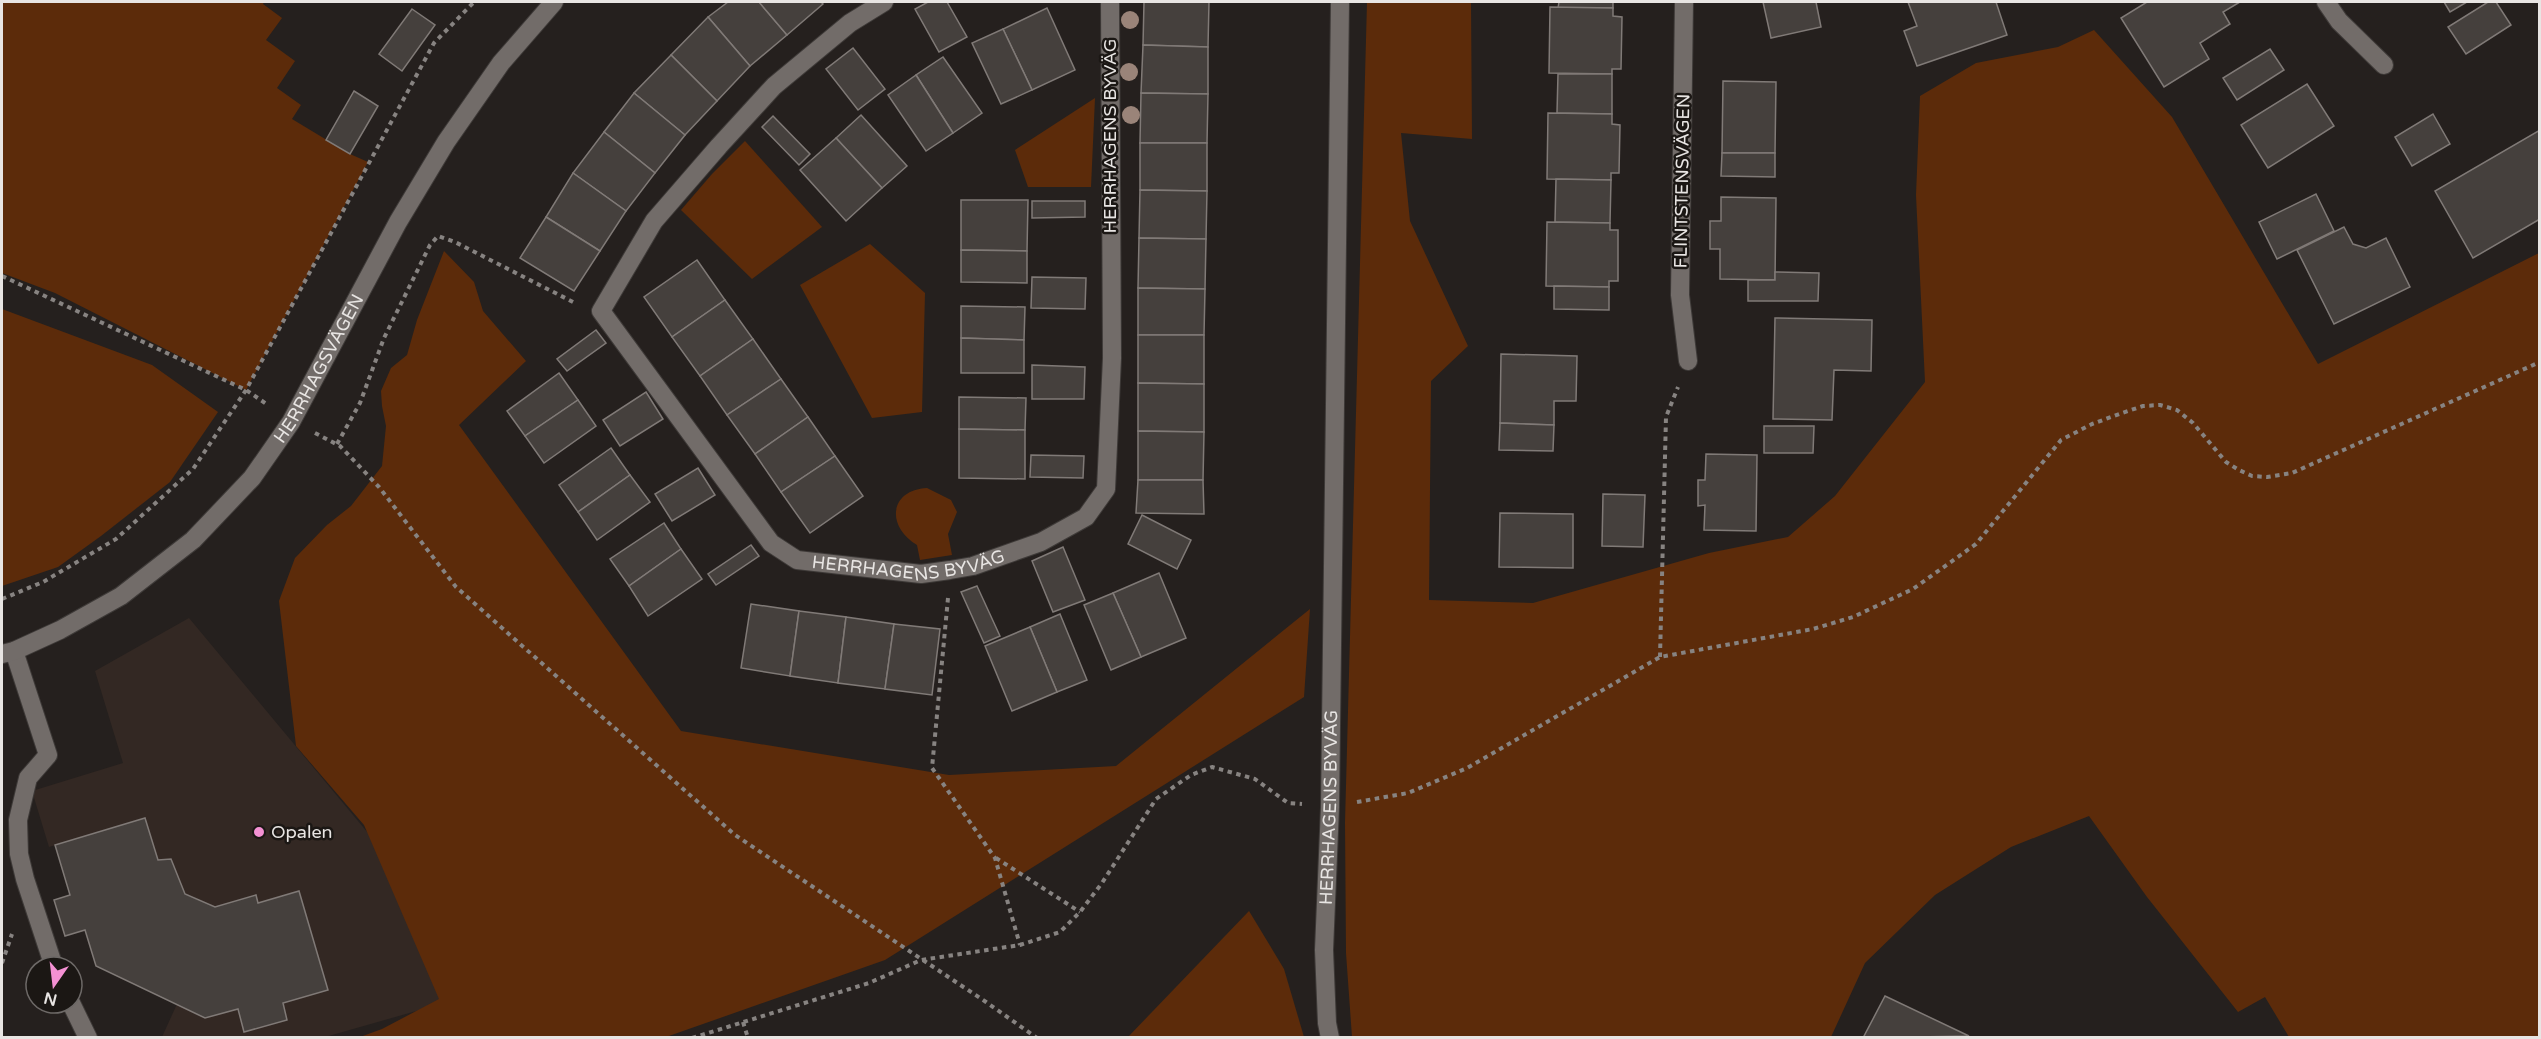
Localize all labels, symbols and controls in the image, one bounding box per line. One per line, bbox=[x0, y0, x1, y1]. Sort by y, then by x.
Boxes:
street label: HERRHAGENS BYVÄG bbox=[1099, 39, 1121, 233]
street label: FLINTSTENSVÄGEN bbox=[1669, 94, 1695, 268]
street label: HERRHAGSVÄGEN bbox=[269, 290, 368, 447]
street label: HERRHAGENS BYVÄG bbox=[811, 545, 1007, 586]
street label: HERRHAGENS BYVÄG bbox=[1315, 710, 1342, 905]
place label: Opalen bbox=[271, 821, 333, 843]
marker: Opalen bbox=[252, 825, 266, 839]
north arrow bbox=[24, 955, 84, 1015]
text: N bbox=[42, 987, 59, 1010]

